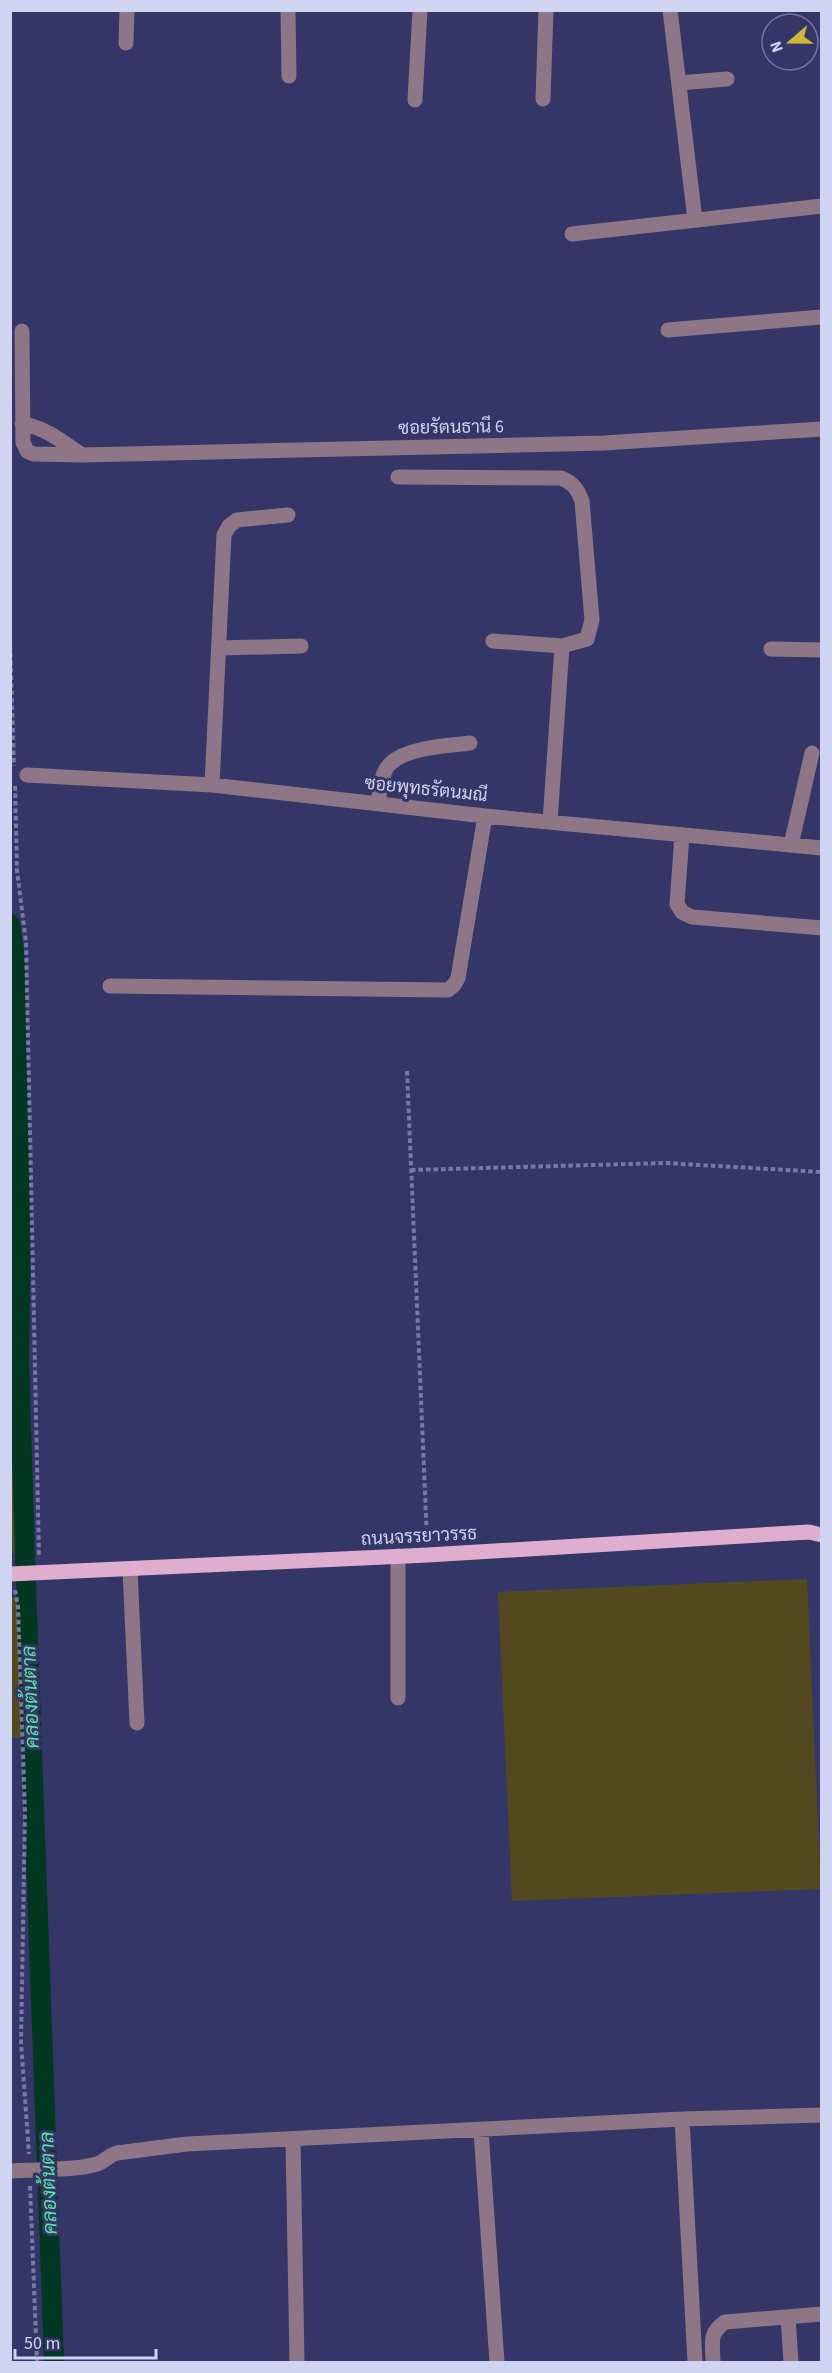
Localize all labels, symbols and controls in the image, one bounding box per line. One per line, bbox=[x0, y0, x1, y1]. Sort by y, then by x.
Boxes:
north arrow bbox=[760, 12, 820, 72]
text: N bbox=[765, 38, 789, 56]
street label: ซอยรัตนธานี 6 bbox=[398, 413, 504, 441]
street label: ซอยพุทธรัตนมณี bbox=[363, 770, 489, 808]
street label: ถนนจรรยาวรรธ bbox=[360, 1521, 478, 1552]
water label: คลองต้นตาล bbox=[15, 1645, 47, 1749]
water label: คลองต้นตาล bbox=[33, 2131, 65, 2235]
scale bar bbox=[15, 2322, 156, 2360]
text: 50 m bbox=[24, 2331, 60, 2356]

